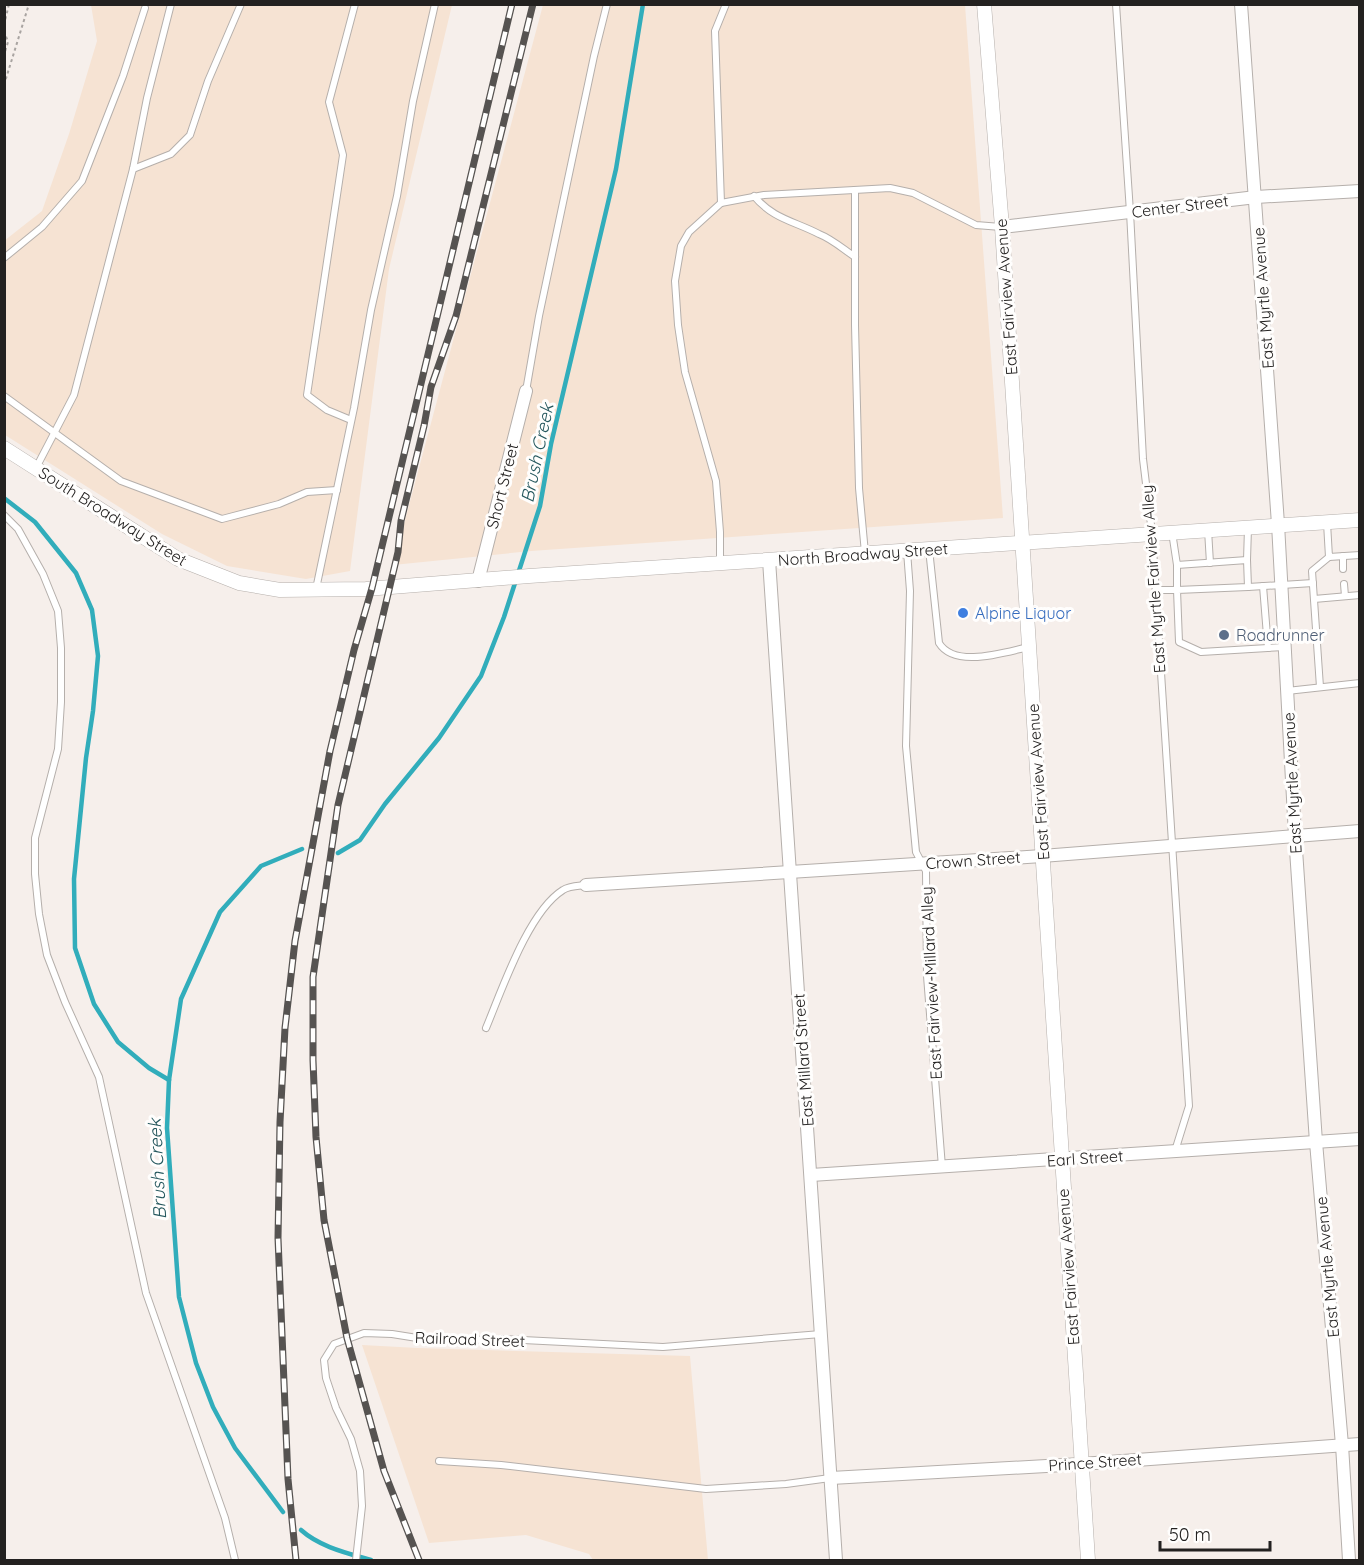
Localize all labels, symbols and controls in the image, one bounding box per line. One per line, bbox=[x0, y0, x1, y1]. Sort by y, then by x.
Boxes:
street label: Center Street bbox=[1130, 190, 1230, 222]
street label: East Fairview Avenue bbox=[991, 218, 1021, 376]
street label: East Myrtle Avenue bbox=[1248, 227, 1278, 369]
water label: Brush Creek bbox=[515, 400, 559, 505]
street label: Short Street bbox=[482, 441, 522, 531]
street label: South Broadway Street bbox=[35, 462, 191, 570]
street label: East Myrtle Fairview Alley bbox=[1136, 484, 1170, 674]
street label: North Broadway Street bbox=[777, 538, 949, 570]
place label: Alpine Liquor bbox=[975, 603, 1071, 623]
marker: Alpine Liquor bbox=[956, 606, 970, 620]
place label: Roadrunner bbox=[1236, 625, 1325, 645]
marker: Roadrunner bbox=[1217, 628, 1231, 642]
street label: East Fairview Avenue bbox=[1023, 703, 1053, 861]
street label: East Myrtle Avenue bbox=[1278, 712, 1306, 854]
street label: Crown Street bbox=[925, 847, 1021, 873]
street label: East Fairview-Millard Alley bbox=[916, 886, 946, 1080]
street label: East Millard Street bbox=[788, 993, 818, 1127]
water label: Brush Creek bbox=[143, 1117, 171, 1220]
street label: Earl Street bbox=[1046, 1145, 1124, 1171]
street label: East Fairview Avenue bbox=[1053, 1188, 1083, 1346]
street label: East Myrtle Avenue bbox=[1311, 1196, 1343, 1338]
street label: Railroad Street bbox=[414, 1327, 526, 1351]
street label: Prince Street bbox=[1048, 1449, 1142, 1475]
scale bar bbox=[1160, 1514, 1270, 1552]
text: 50 m bbox=[1169, 1523, 1211, 1546]

